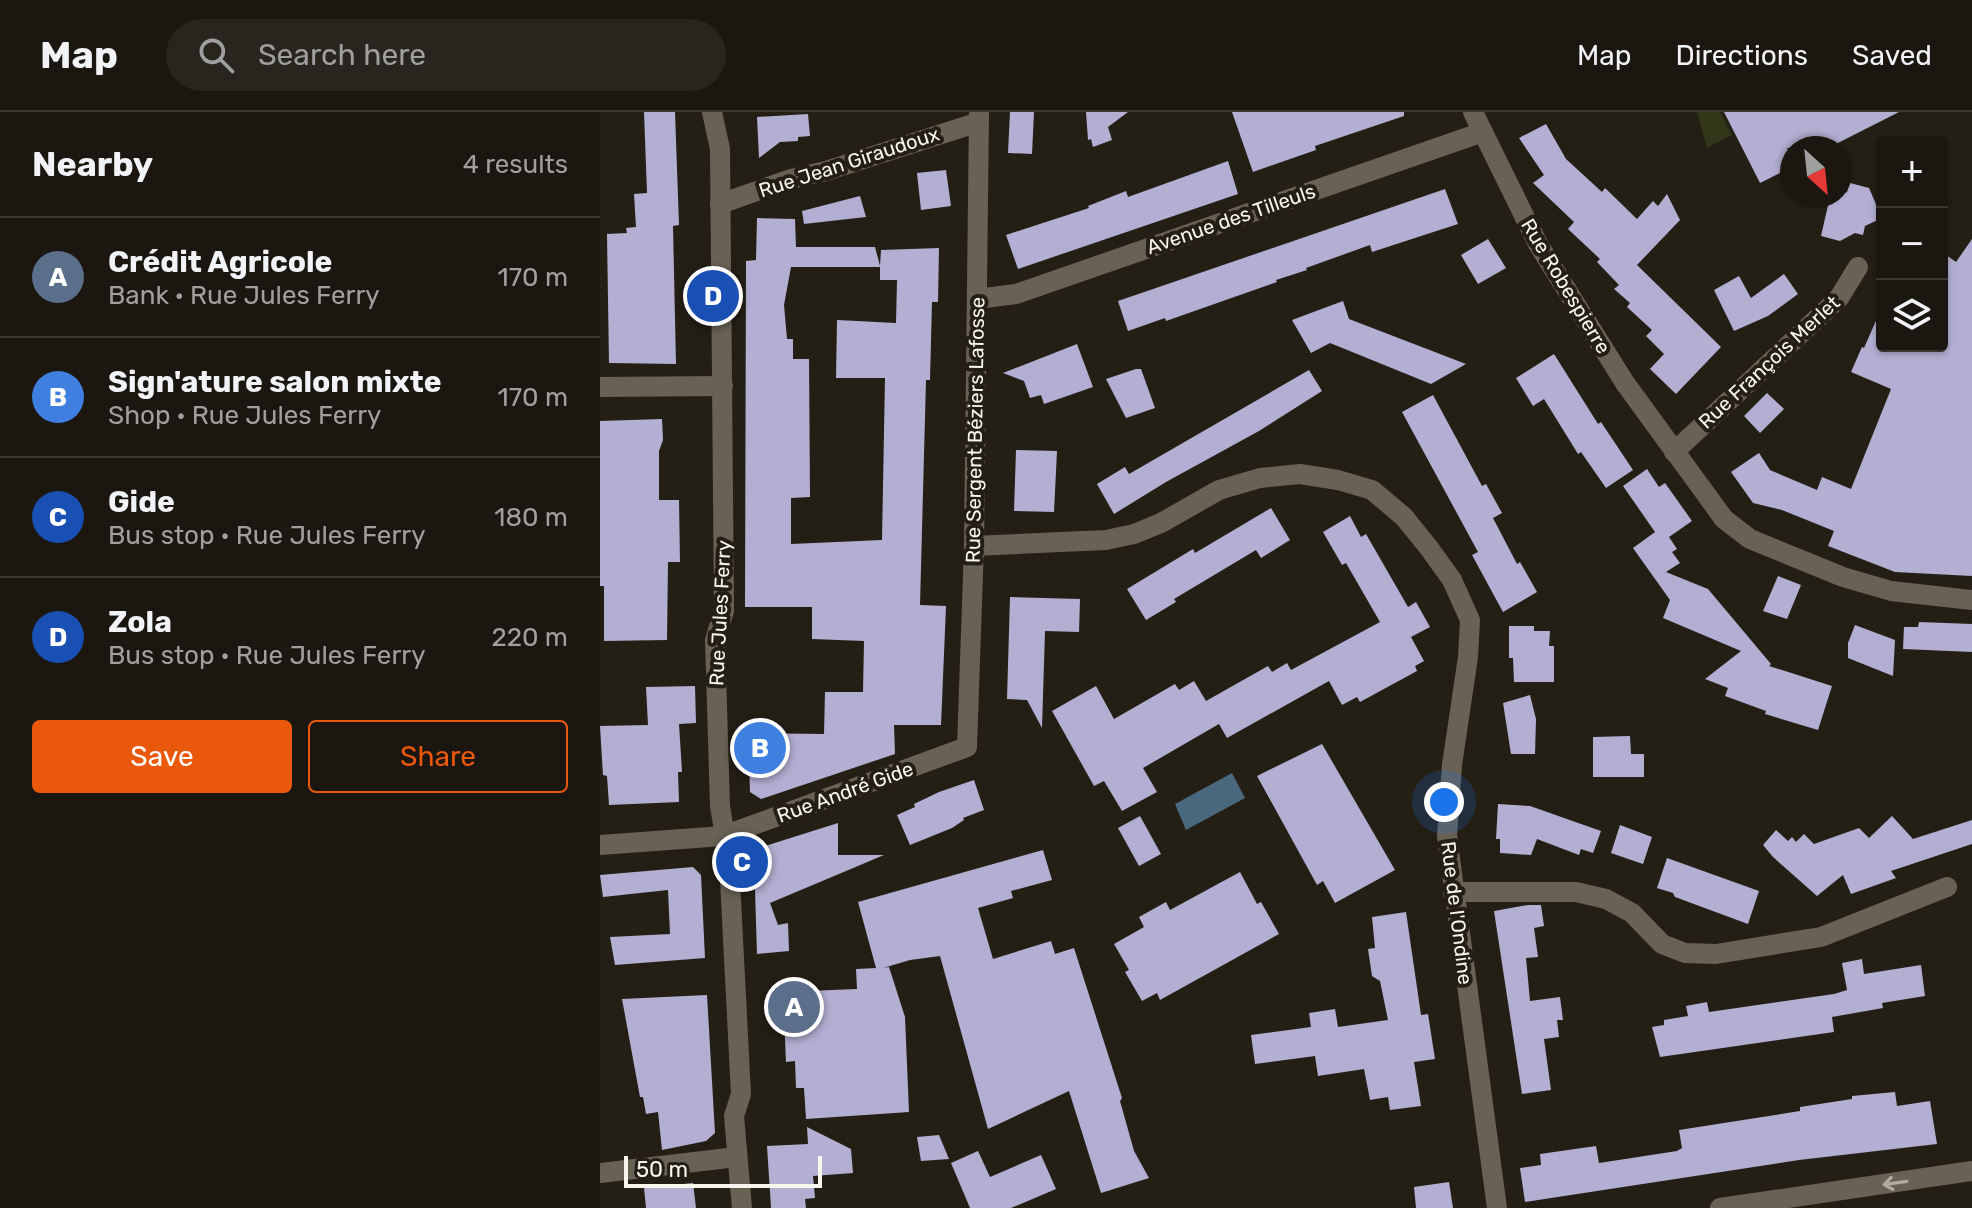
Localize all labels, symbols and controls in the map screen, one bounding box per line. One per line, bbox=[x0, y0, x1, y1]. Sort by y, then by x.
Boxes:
search box bbox=[166, 19, 726, 91]
text: Map bbox=[40, 32, 118, 78]
icon: search bbox=[194, 33, 238, 77]
text: Search here bbox=[258, 37, 426, 73]
text: Map bbox=[1577, 39, 1631, 72]
text: Directions bbox=[1675, 39, 1808, 72]
text: Saved bbox=[1852, 39, 1932, 72]
street label: Rue Jean Giraudoux bbox=[756, 121, 942, 203]
north arrow bbox=[1780, 136, 1852, 208]
map controls bbox=[1876, 136, 1948, 352]
button: + bbox=[1876, 136, 1948, 208]
text: Nearby bbox=[32, 144, 153, 185]
text: 4 results bbox=[463, 149, 568, 180]
street label: Avenue des Tilleuls bbox=[1143, 179, 1319, 259]
button: − bbox=[1876, 208, 1948, 280]
street label: Rue Robespierre bbox=[1516, 214, 1616, 358]
text: Crédit Agricole bbox=[108, 244, 332, 280]
text: A bbox=[49, 262, 67, 293]
text: 170 m bbox=[498, 262, 568, 293]
pin: D bbox=[687, 266, 739, 326]
text: Bank · Rue Jules Ferry bbox=[108, 280, 380, 311]
button: layers bbox=[1876, 280, 1948, 352]
street label: Rue François Merlet bbox=[1693, 290, 1845, 434]
street label: Rue Sergent Béziers Lafosse bbox=[961, 297, 989, 563]
text: Sign'ature salon mixte bbox=[108, 364, 442, 400]
text: B bbox=[49, 382, 67, 413]
text: 170 m bbox=[498, 382, 568, 413]
text: Shop · Rue Jules Ferry bbox=[108, 400, 381, 431]
text: Gide bbox=[108, 484, 175, 520]
text: C bbox=[49, 502, 67, 533]
text: 180 m bbox=[494, 502, 568, 533]
text: Bus stop · Rue Jules Ferry bbox=[108, 520, 426, 551]
street label: Rue Jules Ferry bbox=[704, 540, 736, 686]
text: Zola bbox=[108, 604, 172, 640]
text: D bbox=[49, 622, 67, 653]
text: 220 m bbox=[491, 622, 568, 653]
text: Bus stop · Rue Jules Ferry bbox=[108, 640, 426, 671]
pin: B bbox=[734, 718, 786, 778]
button: Save bbox=[32, 720, 292, 793]
button: Share bbox=[308, 720, 568, 793]
street label: Rue André Gide bbox=[774, 756, 916, 828]
your location bbox=[1424, 782, 1464, 822]
pin: C bbox=[716, 832, 768, 892]
street label: Rue de l'Ondine bbox=[1436, 840, 1478, 986]
pin: A bbox=[768, 977, 820, 1037]
scale bar bbox=[624, 1152, 822, 1188]
text: 50 m bbox=[636, 1156, 688, 1183]
one-way arrow bbox=[1883, 1176, 1908, 1191]

